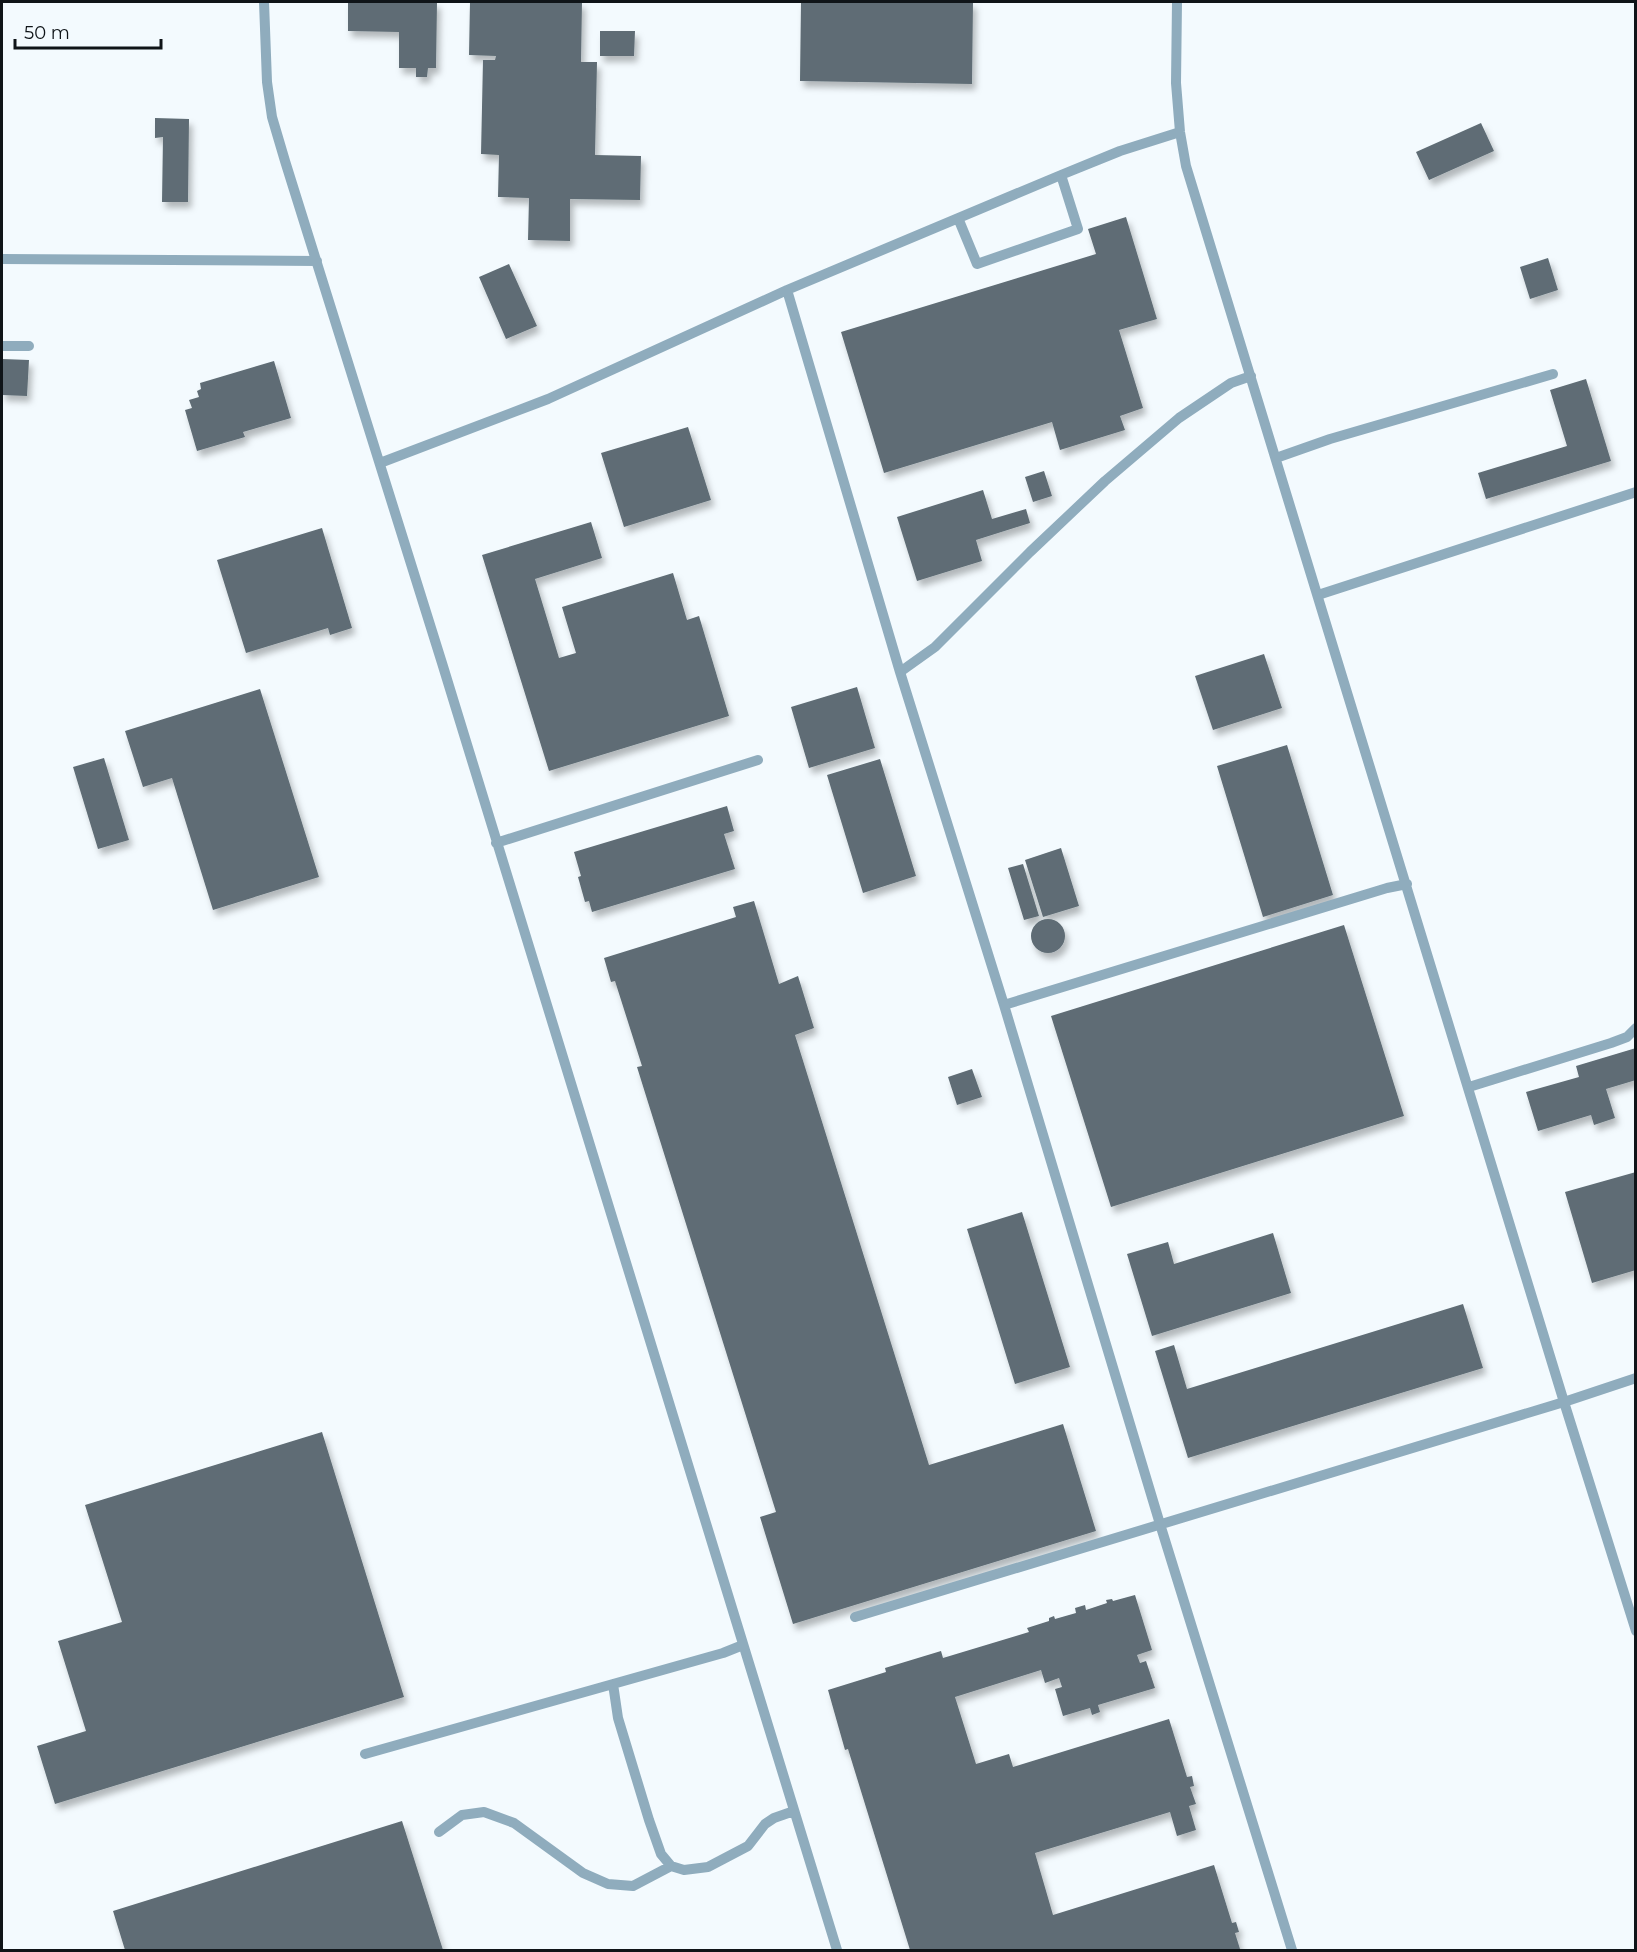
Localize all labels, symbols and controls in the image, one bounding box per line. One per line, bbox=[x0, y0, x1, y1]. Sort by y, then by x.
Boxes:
scale bar bbox=[15, 12, 160, 50]
text: 50 m bbox=[24, 22, 70, 44]

